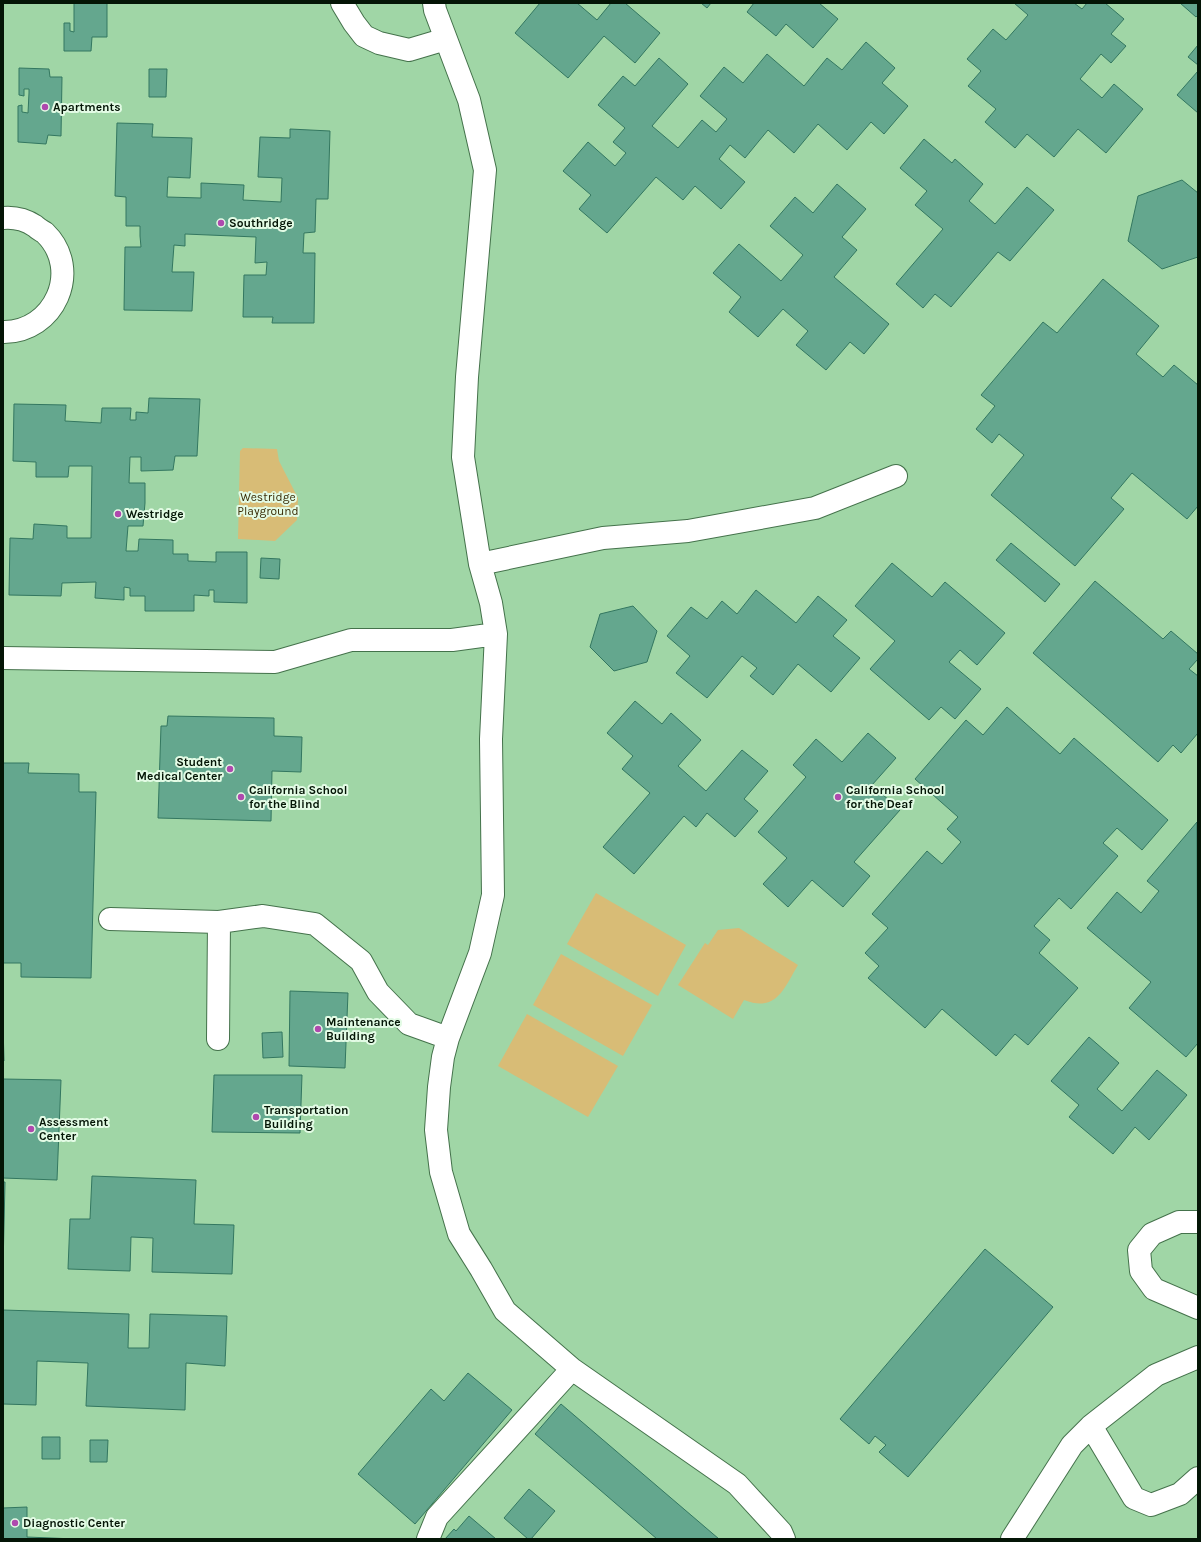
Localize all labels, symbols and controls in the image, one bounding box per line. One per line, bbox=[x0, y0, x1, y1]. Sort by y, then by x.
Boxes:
place label: Apartments bbox=[53, 100, 121, 114]
marker: Apartments bbox=[40, 102, 50, 112]
place label: Southridge bbox=[229, 216, 293, 230]
marker: Southridge bbox=[216, 218, 226, 228]
park label: Westridge Playground bbox=[237, 490, 299, 518]
place label: Westridge bbox=[126, 507, 184, 521]
marker: Westridge bbox=[113, 509, 123, 519]
place label: Student Medical Center bbox=[137, 755, 222, 783]
marker: Student Medical Center bbox=[225, 764, 235, 774]
place label: California School for the Blind bbox=[249, 783, 347, 811]
place label: California School for the Deaf bbox=[846, 783, 944, 811]
marker: California School for the Blind bbox=[236, 792, 246, 802]
marker: California School for the Deaf bbox=[833, 792, 843, 802]
place label: Maintenance Building bbox=[326, 1015, 401, 1043]
marker: Maintenance Building bbox=[313, 1024, 323, 1034]
place label: Transportation Building bbox=[264, 1103, 348, 1131]
marker: Transportation Building bbox=[251, 1112, 261, 1122]
place label: Assessment Center bbox=[39, 1115, 108, 1143]
marker: Assessment Center bbox=[26, 1124, 36, 1134]
place label: Diagnostic Center bbox=[23, 1516, 125, 1530]
marker: Diagnostic Center bbox=[10, 1518, 20, 1528]

